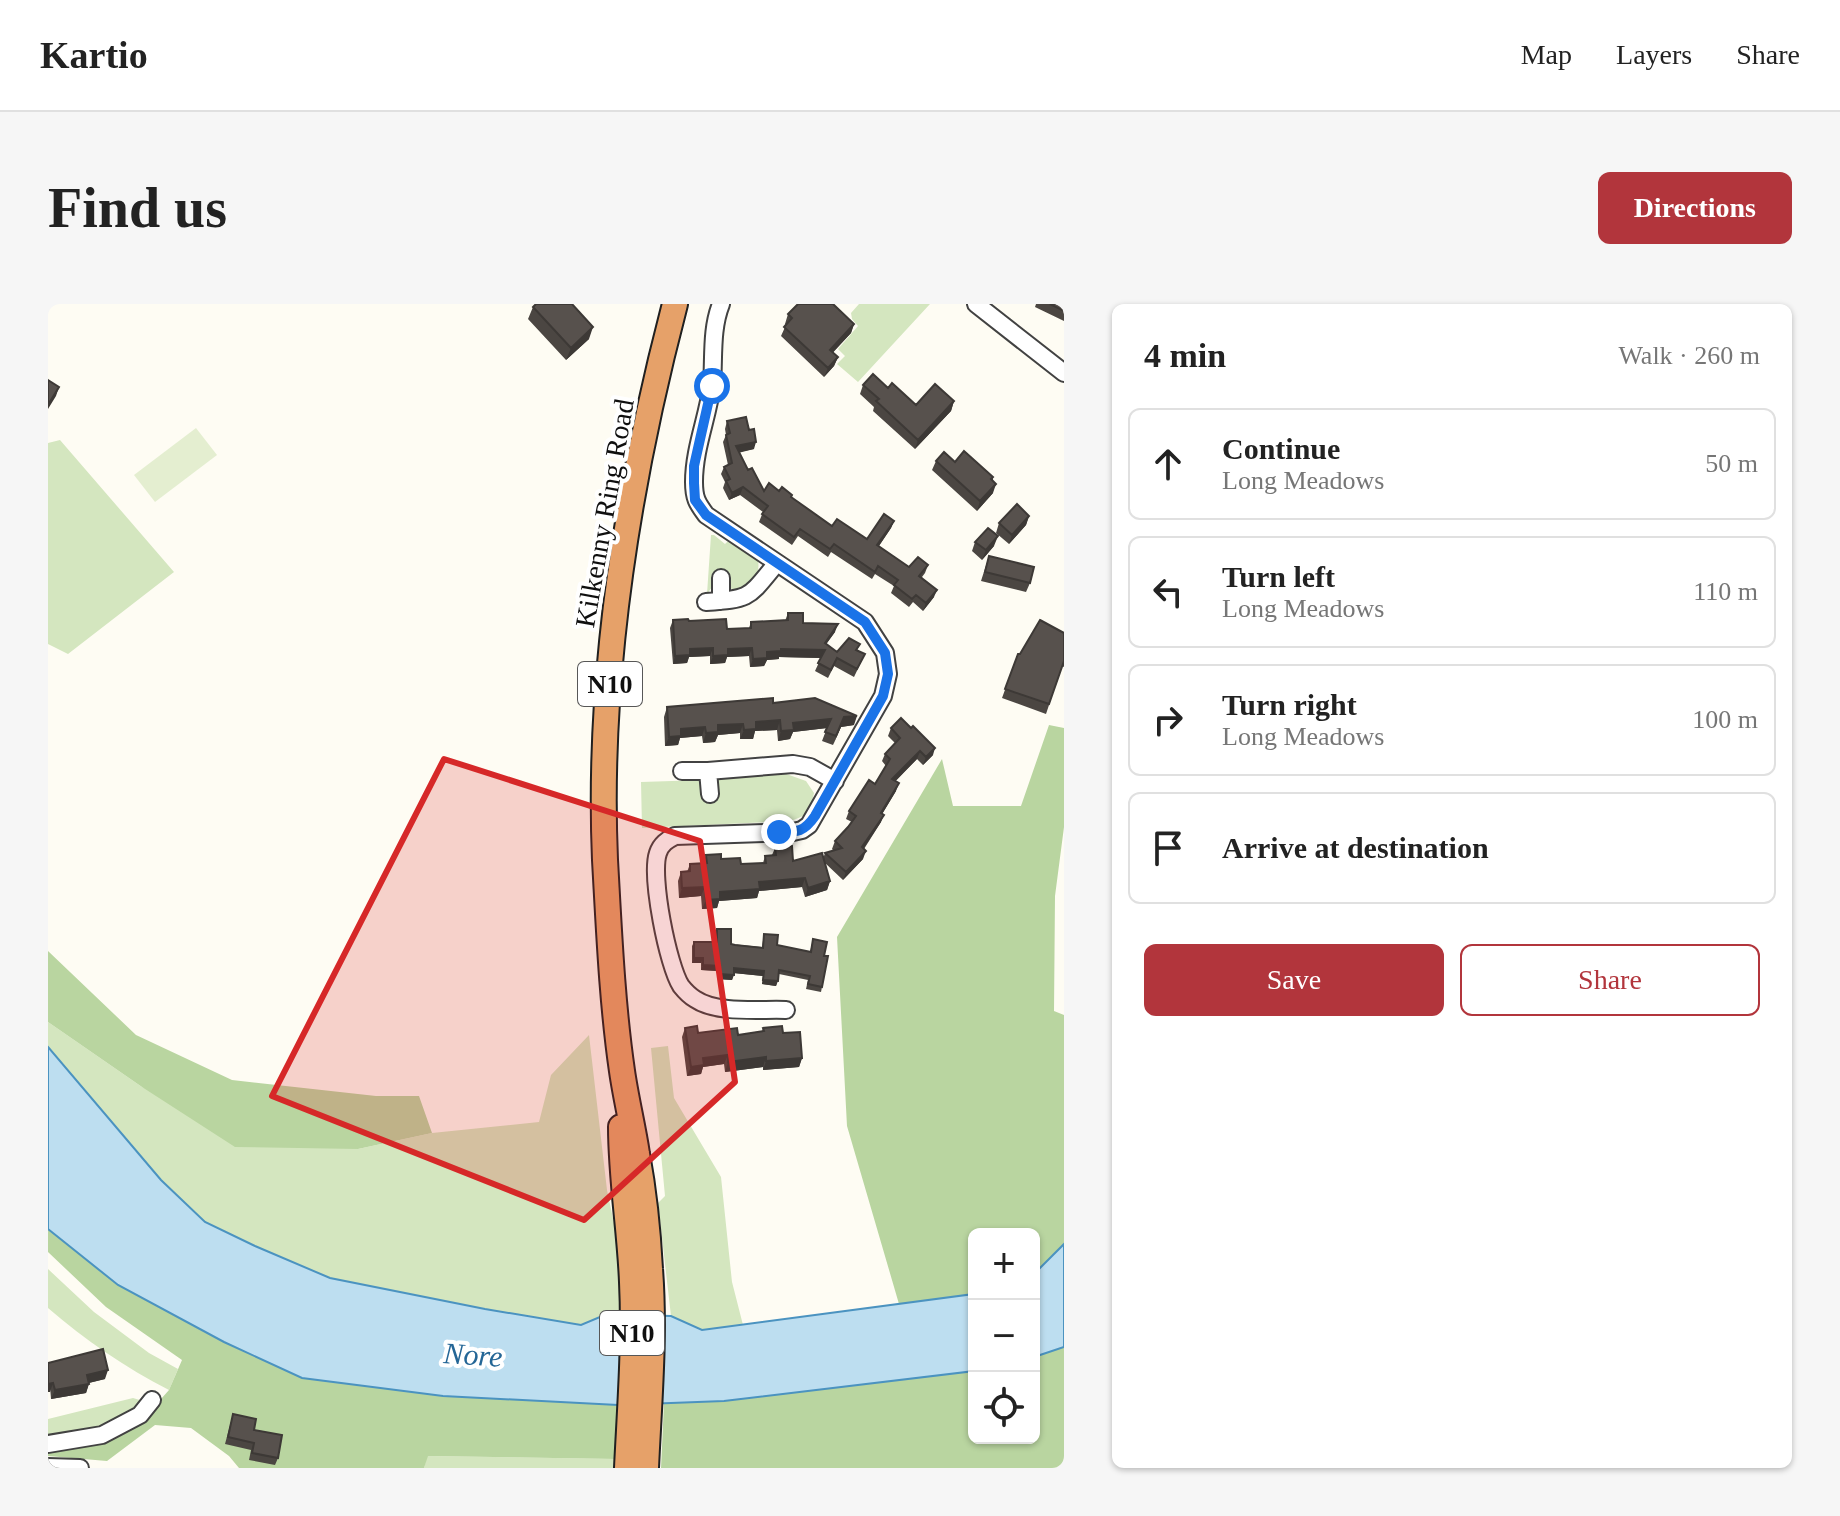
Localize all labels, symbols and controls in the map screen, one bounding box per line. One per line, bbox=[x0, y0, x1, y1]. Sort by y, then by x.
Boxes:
text: Kartio bbox=[40, 34, 148, 76]
text: Map bbox=[1521, 39, 1572, 70]
text: Layers bbox=[1616, 39, 1692, 70]
text: Share bbox=[1736, 39, 1800, 70]
button: Directions bbox=[1598, 172, 1792, 244]
text: Find us bbox=[48, 177, 227, 239]
text: 4 min bbox=[1144, 337, 1226, 374]
text: Walk · 260 m bbox=[1618, 341, 1760, 370]
route start bbox=[694, 368, 730, 404]
street label: Kilkenny Ring Road bbox=[569, 396, 640, 630]
text: Continue bbox=[1222, 432, 1340, 465]
icon: ahead bbox=[1146, 442, 1190, 486]
text: 50 m bbox=[1705, 449, 1758, 478]
text: Long Meadows bbox=[1222, 466, 1384, 495]
text: Turn left bbox=[1222, 560, 1335, 593]
icon: left bbox=[1146, 570, 1190, 614]
text: 110 m bbox=[1693, 577, 1758, 606]
text: Long Meadows bbox=[1222, 594, 1384, 623]
road number: N10 bbox=[578, 662, 642, 706]
text: Turn right bbox=[1222, 688, 1357, 721]
icon: right bbox=[1146, 698, 1190, 742]
text: 100 m bbox=[1692, 705, 1758, 734]
text: Long Meadows bbox=[1222, 722, 1384, 751]
route end bbox=[761, 814, 797, 850]
icon: arrive bbox=[1146, 826, 1190, 870]
text: Arrive at destination bbox=[1222, 831, 1489, 864]
button: Save bbox=[1144, 944, 1444, 1016]
button: Share bbox=[1460, 944, 1760, 1016]
map controls bbox=[968, 1228, 1040, 1444]
button: + bbox=[968, 1228, 1040, 1300]
button: − bbox=[968, 1300, 1040, 1372]
road number: N10 bbox=[600, 1311, 664, 1355]
water label: Nore bbox=[442, 1336, 504, 1373]
button: locate bbox=[968, 1372, 1040, 1444]

